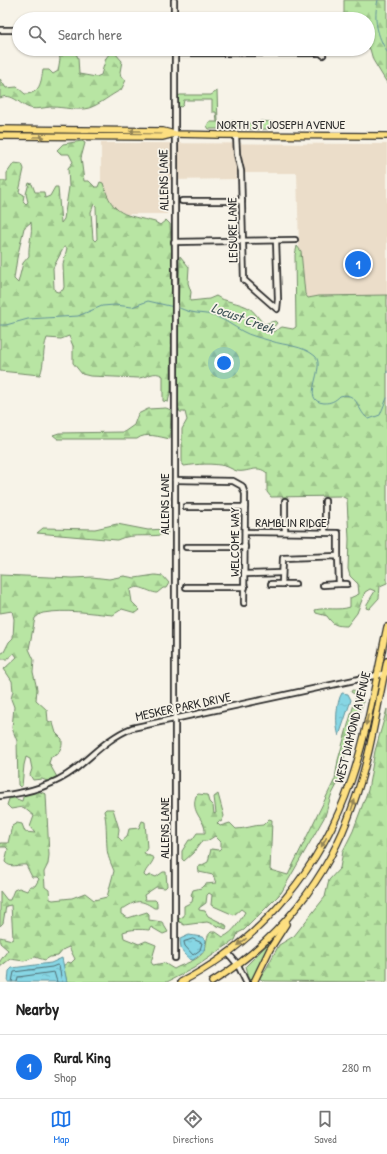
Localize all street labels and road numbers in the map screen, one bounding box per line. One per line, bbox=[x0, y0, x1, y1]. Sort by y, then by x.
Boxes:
street label: NORTH ST JOSEPH AVENUE bbox=[217, 115, 346, 133]
street label: ALLENS LANE bbox=[153, 149, 173, 211]
street label: LEISURE LANE bbox=[222, 197, 242, 263]
street label: ALLENS LANE bbox=[155, 473, 173, 535]
street label: WELCOME WAY bbox=[225, 507, 243, 577]
street label: RAMBLIN RIDGE bbox=[255, 513, 327, 531]
street label: WEST DIAMOND AVENUE bbox=[329, 669, 375, 785]
street label: MESKER PARK DRIVE bbox=[134, 687, 233, 725]
street label: ALLENS LANE bbox=[155, 797, 173, 859]

